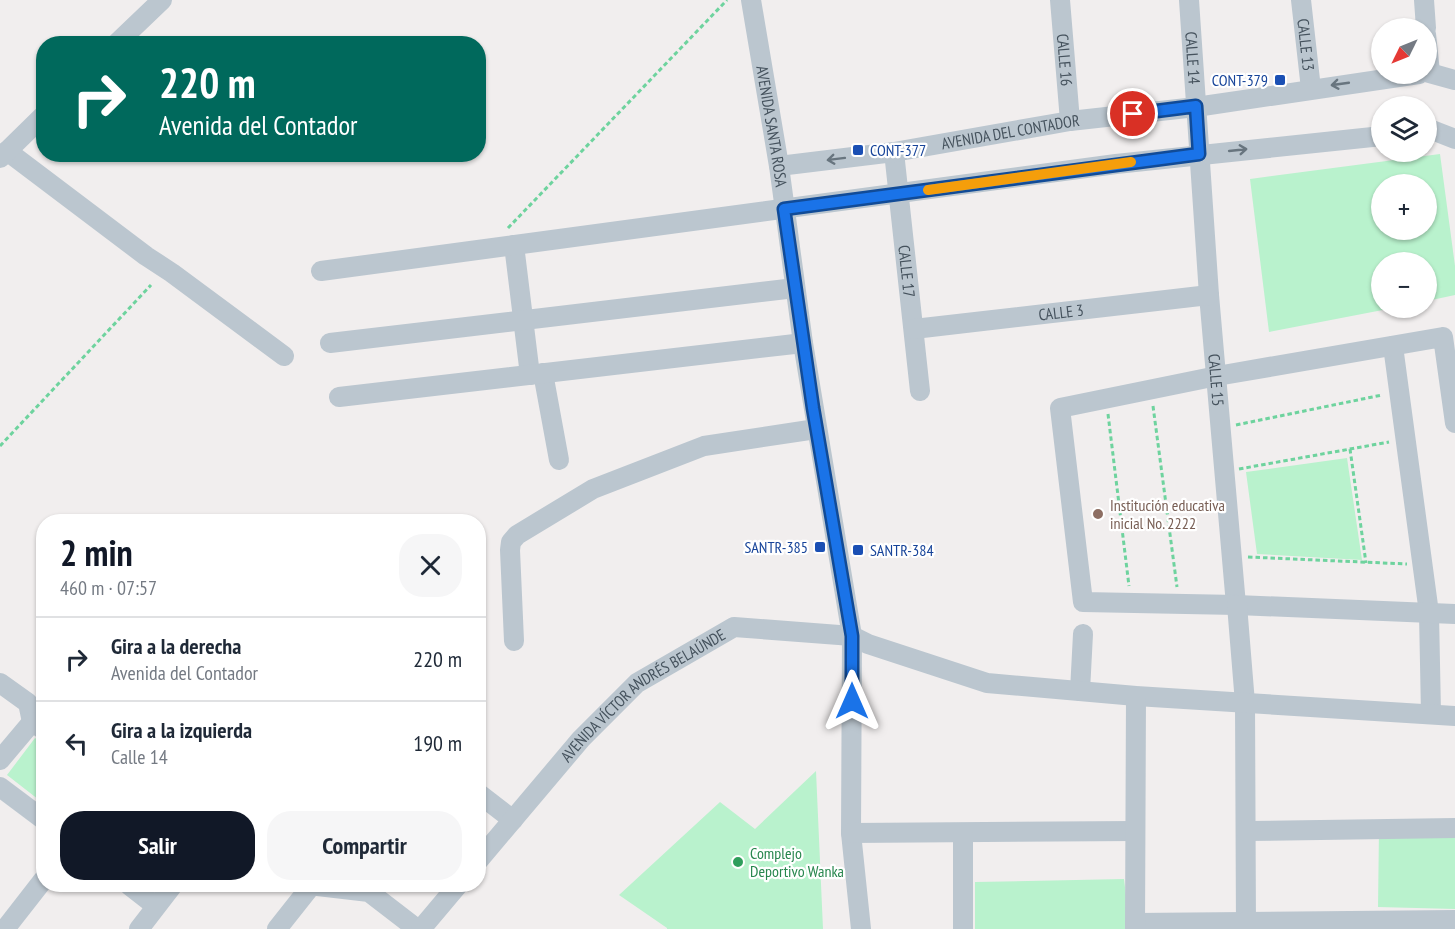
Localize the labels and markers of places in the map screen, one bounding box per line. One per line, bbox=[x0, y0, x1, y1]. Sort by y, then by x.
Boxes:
place label: CONT-379 bbox=[1212, 70, 1268, 90]
marker: CONT-379 bbox=[1273, 73, 1287, 87]
pin bbox=[1107, 88, 1158, 139]
place label: CONT-377 bbox=[870, 140, 926, 160]
marker: CONT-377 bbox=[851, 143, 865, 157]
place label: Institución educativa inicial No. 2222 bbox=[1110, 495, 1225, 533]
marker: Institución educativa inicial No. 2222 bbox=[1091, 507, 1105, 521]
place label: SANTR-385 bbox=[744, 537, 808, 557]
marker: SANTR-385 bbox=[813, 540, 827, 554]
place label: SANTR-384 bbox=[870, 540, 934, 560]
marker: SANTR-384 bbox=[851, 543, 865, 557]
place label: Complejo Deportivo Wanka bbox=[750, 843, 844, 881]
marker: Complejo Deportivo Wanka bbox=[731, 855, 745, 869]

